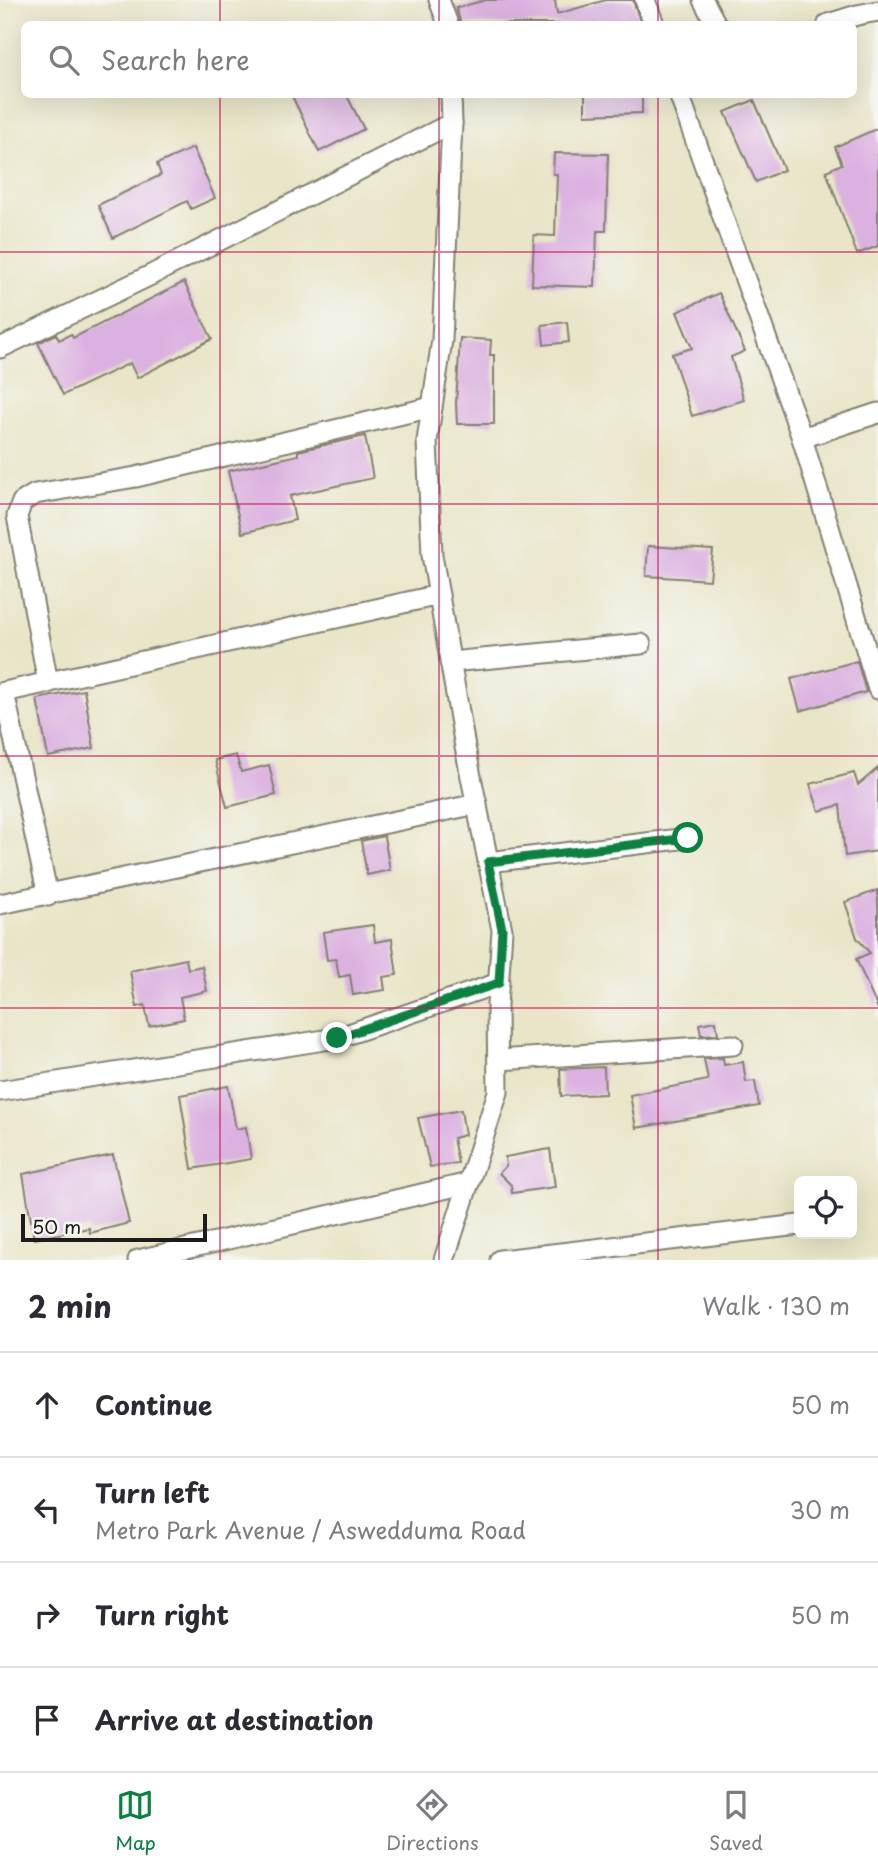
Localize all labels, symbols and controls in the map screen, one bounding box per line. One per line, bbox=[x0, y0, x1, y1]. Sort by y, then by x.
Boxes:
search box bbox=[21, 21, 857, 98]
text: Search here bbox=[101, 40, 250, 79]
icon: search bbox=[45, 41, 83, 79]
route start bbox=[672, 822, 703, 853]
route end bbox=[321, 1022, 352, 1053]
map controls bbox=[794, 1176, 857, 1239]
button: locate bbox=[794, 1176, 857, 1239]
scale bar bbox=[21, 1211, 206, 1243]
text: 50 m bbox=[32, 1212, 81, 1240]
text: 2 min bbox=[28, 1283, 112, 1328]
text: Walk · 130 m bbox=[702, 1288, 850, 1323]
text: Continue bbox=[95, 1385, 212, 1424]
icon: ahead bbox=[28, 1386, 66, 1424]
text: 50 m bbox=[790, 1387, 850, 1422]
text: Turn left bbox=[95, 1473, 210, 1512]
icon: left bbox=[28, 1491, 66, 1529]
text: 30 m bbox=[789, 1492, 850, 1527]
text: Metro Park Avenue / Aswedduma Road bbox=[95, 1512, 526, 1547]
text: Turn right bbox=[95, 1595, 229, 1634]
icon: right bbox=[28, 1596, 66, 1634]
text: 50 m bbox=[790, 1597, 850, 1632]
text: Arrive at destination bbox=[95, 1700, 374, 1739]
icon: arrive bbox=[28, 1701, 66, 1739]
tab: Map bbox=[115, 1786, 156, 1856]
tab: Directions bbox=[386, 1786, 479, 1856]
tab: Saved bbox=[709, 1786, 763, 1856]

